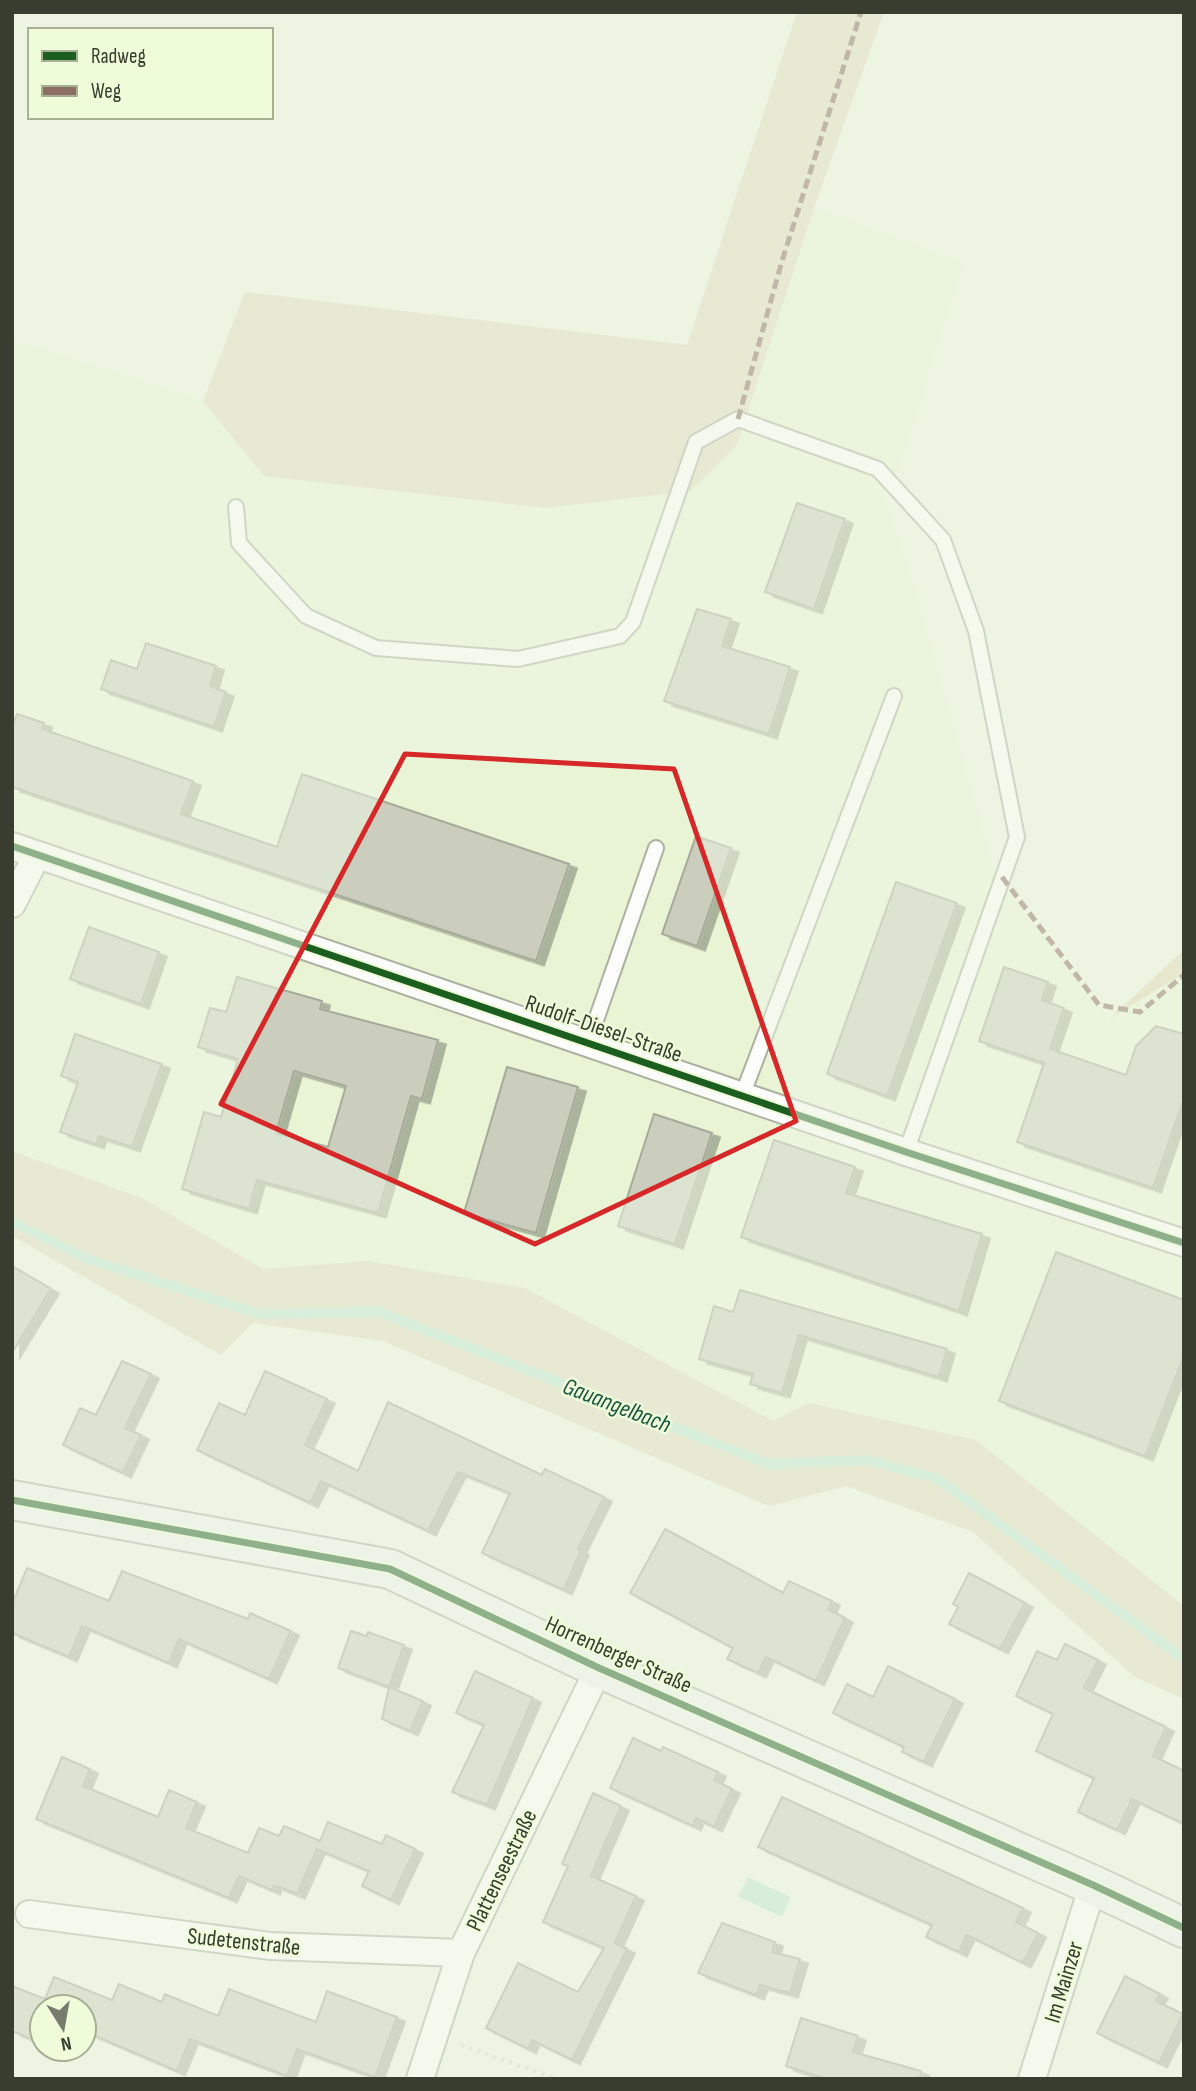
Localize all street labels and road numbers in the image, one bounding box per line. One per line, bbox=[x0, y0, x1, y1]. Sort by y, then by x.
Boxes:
street label: Rudolf-Diesel-Straße bbox=[521, 989, 686, 1069]
street label: Horrenberger Straße bbox=[541, 1610, 696, 1700]
street label: Plattenseestraße bbox=[460, 1805, 543, 1936]
street label: Sudetenstraße bbox=[186, 1922, 302, 1962]
street label: Im Mainzer bbox=[1038, 1938, 1090, 2026]

